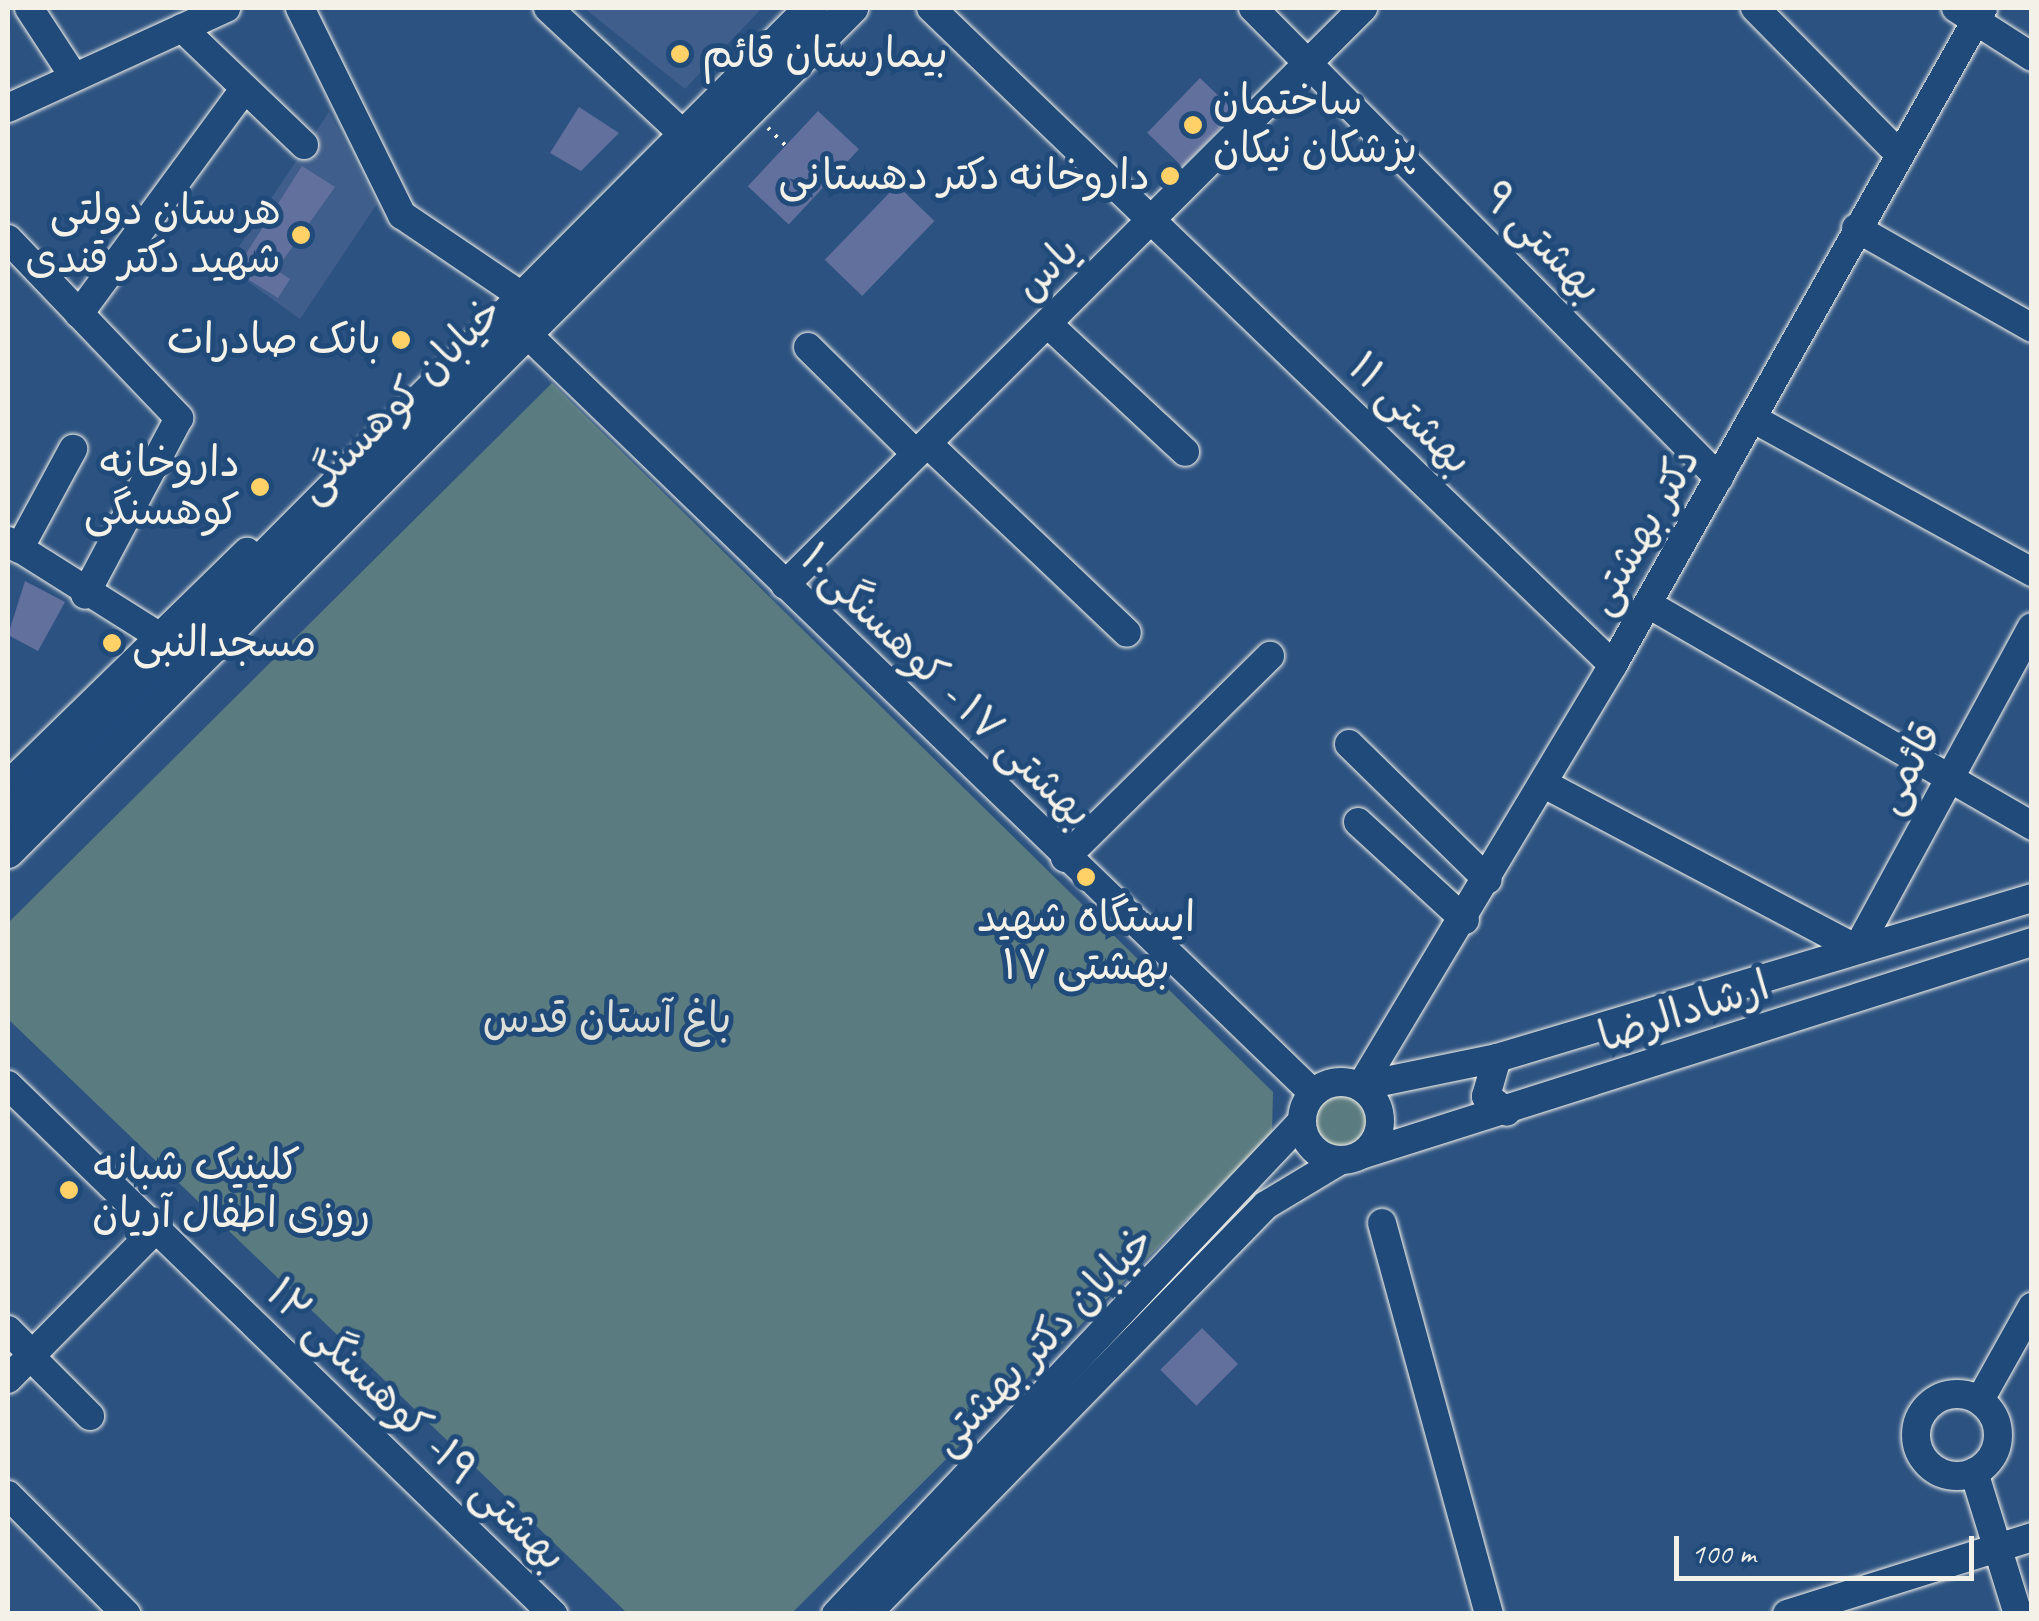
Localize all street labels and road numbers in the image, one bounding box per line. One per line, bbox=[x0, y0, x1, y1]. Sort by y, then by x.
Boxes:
street label: بهشتی ۹ bbox=[1471, 171, 1613, 313]
street label: یاس bbox=[1004, 226, 1090, 312]
street label: خیابان کوهسنگی bbox=[287, 287, 513, 513]
street label: بهشتی ۱۱ bbox=[1337, 343, 1483, 485]
street label: دکتر بهشتی bbox=[1575, 438, 1711, 624]
street label: بهشتی ۱۷ - کوهسنگی۱۰ bbox=[789, 533, 1103, 839]
street label: قائمی bbox=[1863, 714, 1953, 822]
street label: ارشادالرضا bbox=[1592, 961, 1776, 1063]
street label: خیابان دکتر بهشتی bbox=[921, 1216, 1165, 1466]
street label: بهشتی ۱۹- کوهسنگی ۱۲ bbox=[255, 1268, 577, 1582]

